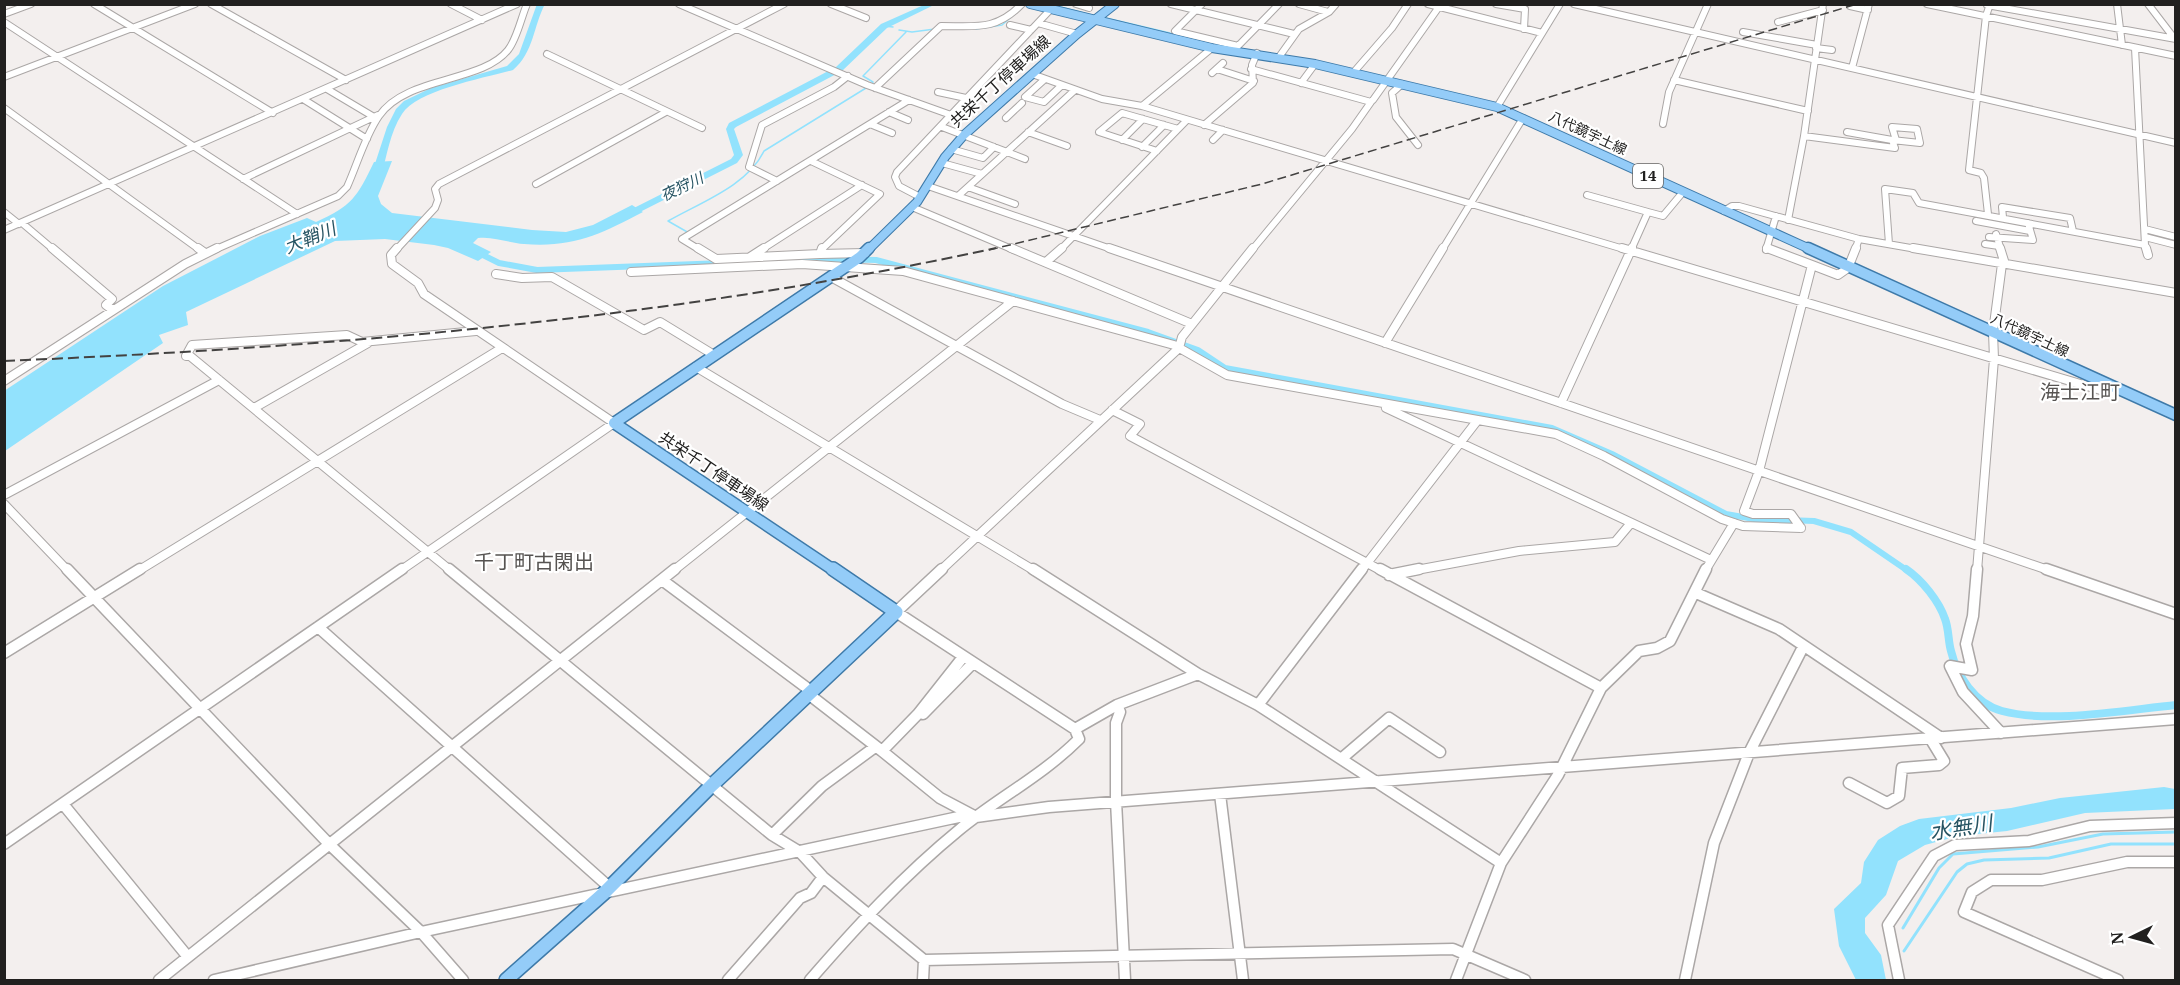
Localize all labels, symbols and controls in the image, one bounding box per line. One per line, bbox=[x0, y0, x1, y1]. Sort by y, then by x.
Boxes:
street label: 共栄千丁停車場線 bbox=[945, 30, 1055, 132]
street label: 八代鏡宇土線 bbox=[1546, 106, 1630, 159]
road number: 14 bbox=[1633, 164, 1663, 188]
water label: 夜狩川 bbox=[657, 166, 708, 205]
water label: 大鞘川 bbox=[280, 215, 341, 258]
street label: 八代鏡宇土線 bbox=[1988, 308, 2072, 361]
district label: 海士江町 bbox=[2040, 378, 2120, 405]
street label: 共栄千丁停車場線 bbox=[655, 426, 773, 516]
district label: 千丁町古閑出 bbox=[474, 548, 594, 575]
water label: 水無川 bbox=[1928, 808, 1996, 846]
north arrow bbox=[2102, 907, 2162, 967]
text: N bbox=[2106, 931, 2129, 946]

